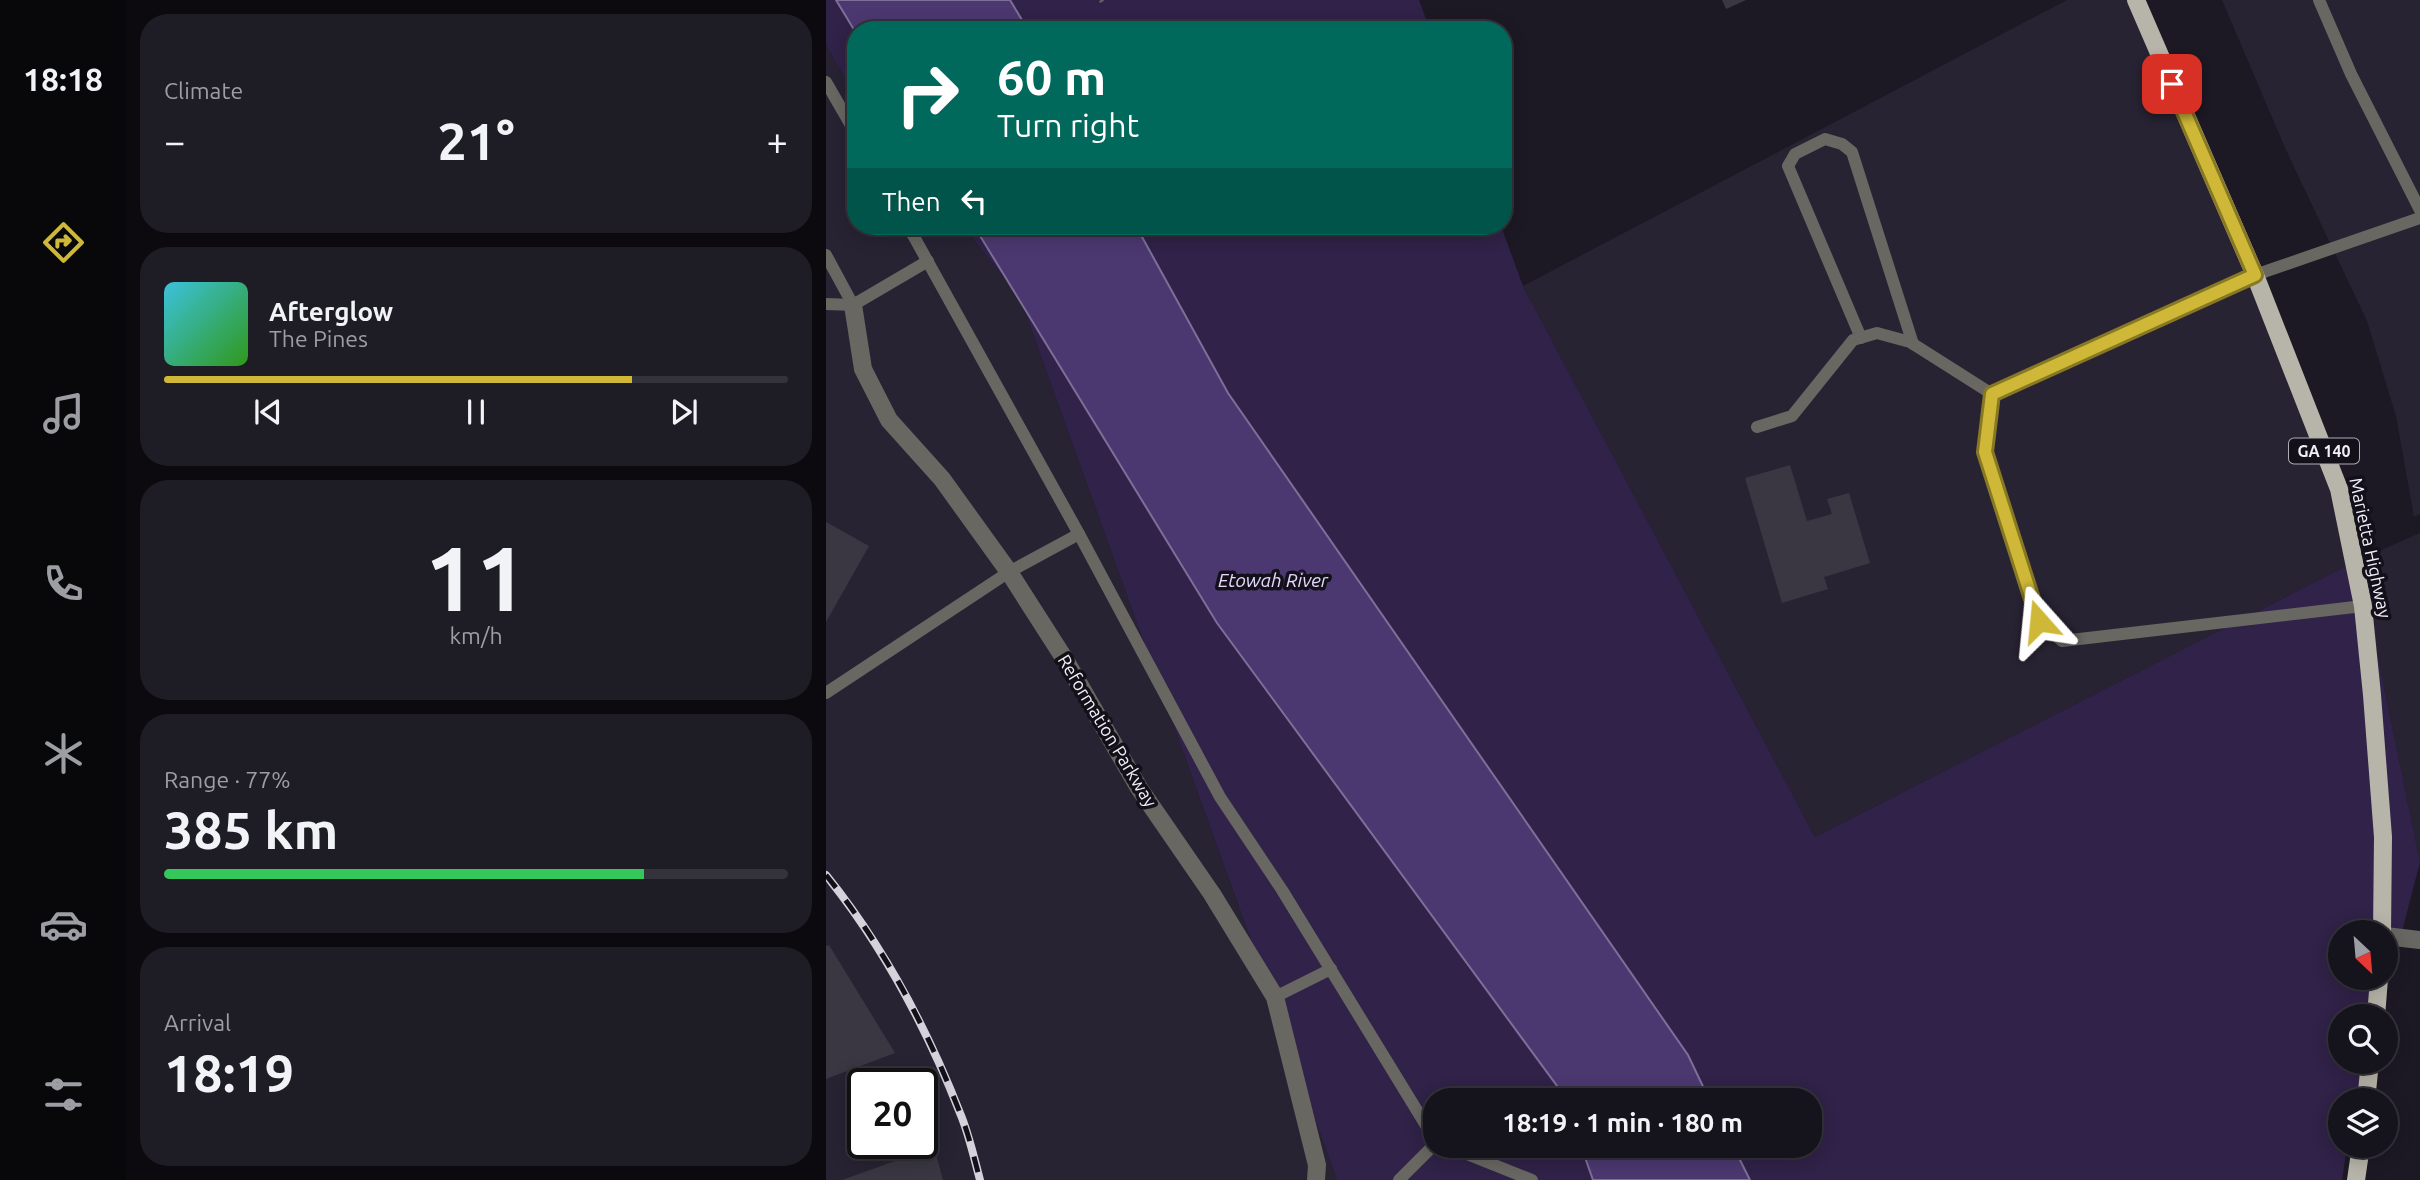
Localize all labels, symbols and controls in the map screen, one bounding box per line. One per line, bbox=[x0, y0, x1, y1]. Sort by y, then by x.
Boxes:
icon: right bbox=[882, 49, 973, 140]
text: 60 m bbox=[997, 49, 1106, 104]
pin bbox=[2142, 54, 2202, 114]
text: 18:18 bbox=[23, 61, 103, 97]
icon: arrive bbox=[2153, 65, 2191, 103]
text: Climate bbox=[164, 78, 243, 103]
text: Turn right bbox=[997, 107, 1139, 143]
text: 21° bbox=[437, 112, 515, 170]
text: − bbox=[164, 120, 185, 162]
text: + bbox=[767, 120, 788, 162]
icon: left bbox=[955, 182, 993, 220]
text: Then bbox=[882, 187, 941, 216]
icon: directions bbox=[39, 218, 88, 267]
text: Afterglow bbox=[269, 297, 393, 326]
text: The Pines bbox=[269, 326, 368, 351]
icon: music bbox=[39, 389, 88, 438]
icon: previous bbox=[249, 393, 287, 431]
icon: pause bbox=[457, 393, 495, 431]
icon: next bbox=[665, 393, 703, 431]
road number: GA 140 bbox=[2289, 438, 2359, 464]
street label: Marietta Highway bbox=[2346, 476, 2396, 620]
text: 11 bbox=[425, 526, 527, 628]
icon: phone bbox=[39, 559, 88, 608]
water label: Etowah River bbox=[1218, 569, 1329, 591]
position arrow bbox=[2002, 584, 2076, 658]
text: km/h bbox=[449, 623, 503, 648]
street label: Reformation Parkway bbox=[1054, 651, 1161, 811]
icon: climate bbox=[39, 729, 88, 778]
text: Range · 77% bbox=[164, 767, 291, 792]
text: 385 km bbox=[164, 801, 338, 859]
icon: car bbox=[39, 900, 88, 949]
north arrow bbox=[2328, 920, 2398, 990]
map controls bbox=[2328, 920, 2398, 1158]
button: search bbox=[2328, 1004, 2398, 1074]
text: Arrival bbox=[164, 1010, 231, 1035]
text: 18:19 bbox=[164, 1044, 294, 1102]
speed limit sign: 20 bbox=[847, 1068, 938, 1159]
icon: filters bbox=[39, 1070, 88, 1119]
button: layers bbox=[2328, 1088, 2398, 1158]
text: 18:19 · 1 min · 180 m bbox=[1502, 1108, 1743, 1137]

